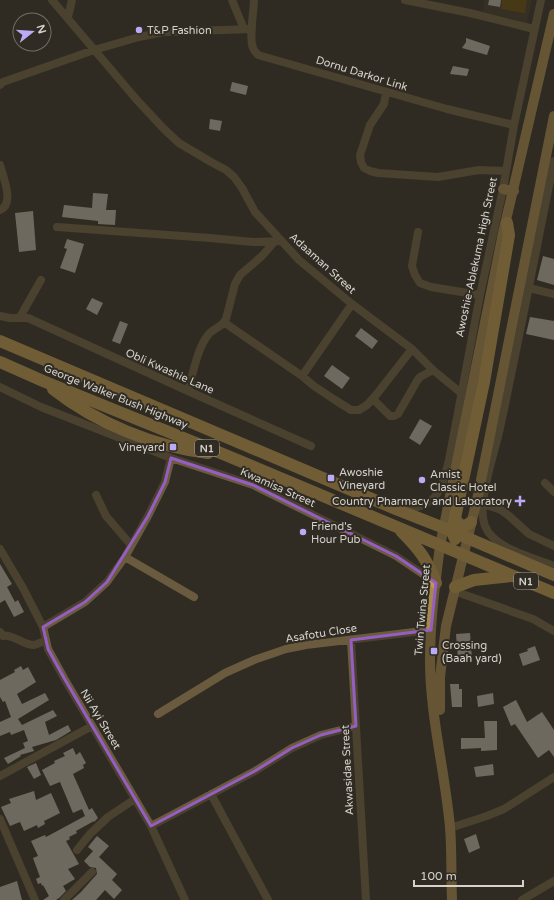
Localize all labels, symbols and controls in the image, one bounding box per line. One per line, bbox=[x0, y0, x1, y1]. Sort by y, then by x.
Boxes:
north arrow bbox=[12, 12, 52, 52]
text: N bbox=[34, 23, 49, 35]
place label: T&P Fashion bbox=[147, 24, 212, 37]
marker: T&P Fashion bbox=[134, 25, 144, 35]
street label: Dornu Darkor Link bbox=[314, 53, 409, 94]
street label: Awoshie-Ablekuma High Street bbox=[453, 176, 500, 338]
street label: Adaaman Street bbox=[287, 230, 358, 297]
street label: Obli Kwashie Lane bbox=[124, 346, 216, 397]
street label: George Walker Bush Highway bbox=[42, 362, 190, 431]
road number: N1 bbox=[195, 440, 219, 456]
place label: Vineyard bbox=[119, 441, 165, 454]
marker: Vineyard bbox=[168, 442, 178, 452]
street label: Kwamisa Street bbox=[238, 465, 317, 510]
place label: Awoshie Vineyard bbox=[339, 466, 385, 492]
place label: Amist Classic Hotel bbox=[430, 468, 496, 494]
marker: Awoshie Vineyard bbox=[326, 473, 336, 483]
marker: Amist Classic Hotel bbox=[417, 475, 427, 485]
place label: Country Pharmacy and Laboratory bbox=[332, 495, 512, 508]
marker: Country Pharmacy and Laboratory bbox=[515, 496, 525, 506]
place label: Friend's Hour Pub bbox=[311, 520, 361, 546]
marker: Friend's Hour Pub bbox=[298, 527, 308, 537]
street label: Twin Twina Street bbox=[412, 564, 433, 656]
road number: N1 bbox=[514, 573, 538, 589]
street label: Asafotu Close bbox=[284, 621, 358, 646]
place label: Crossing (Baah yard) bbox=[442, 639, 502, 665]
marker: Crossing (Baah yard) bbox=[429, 646, 439, 656]
street label: Nii Ayi Street bbox=[78, 687, 124, 752]
street label: Akwasidae Street bbox=[339, 724, 356, 816]
scale bar bbox=[414, 862, 523, 888]
text: 100 m bbox=[420, 869, 457, 883]

